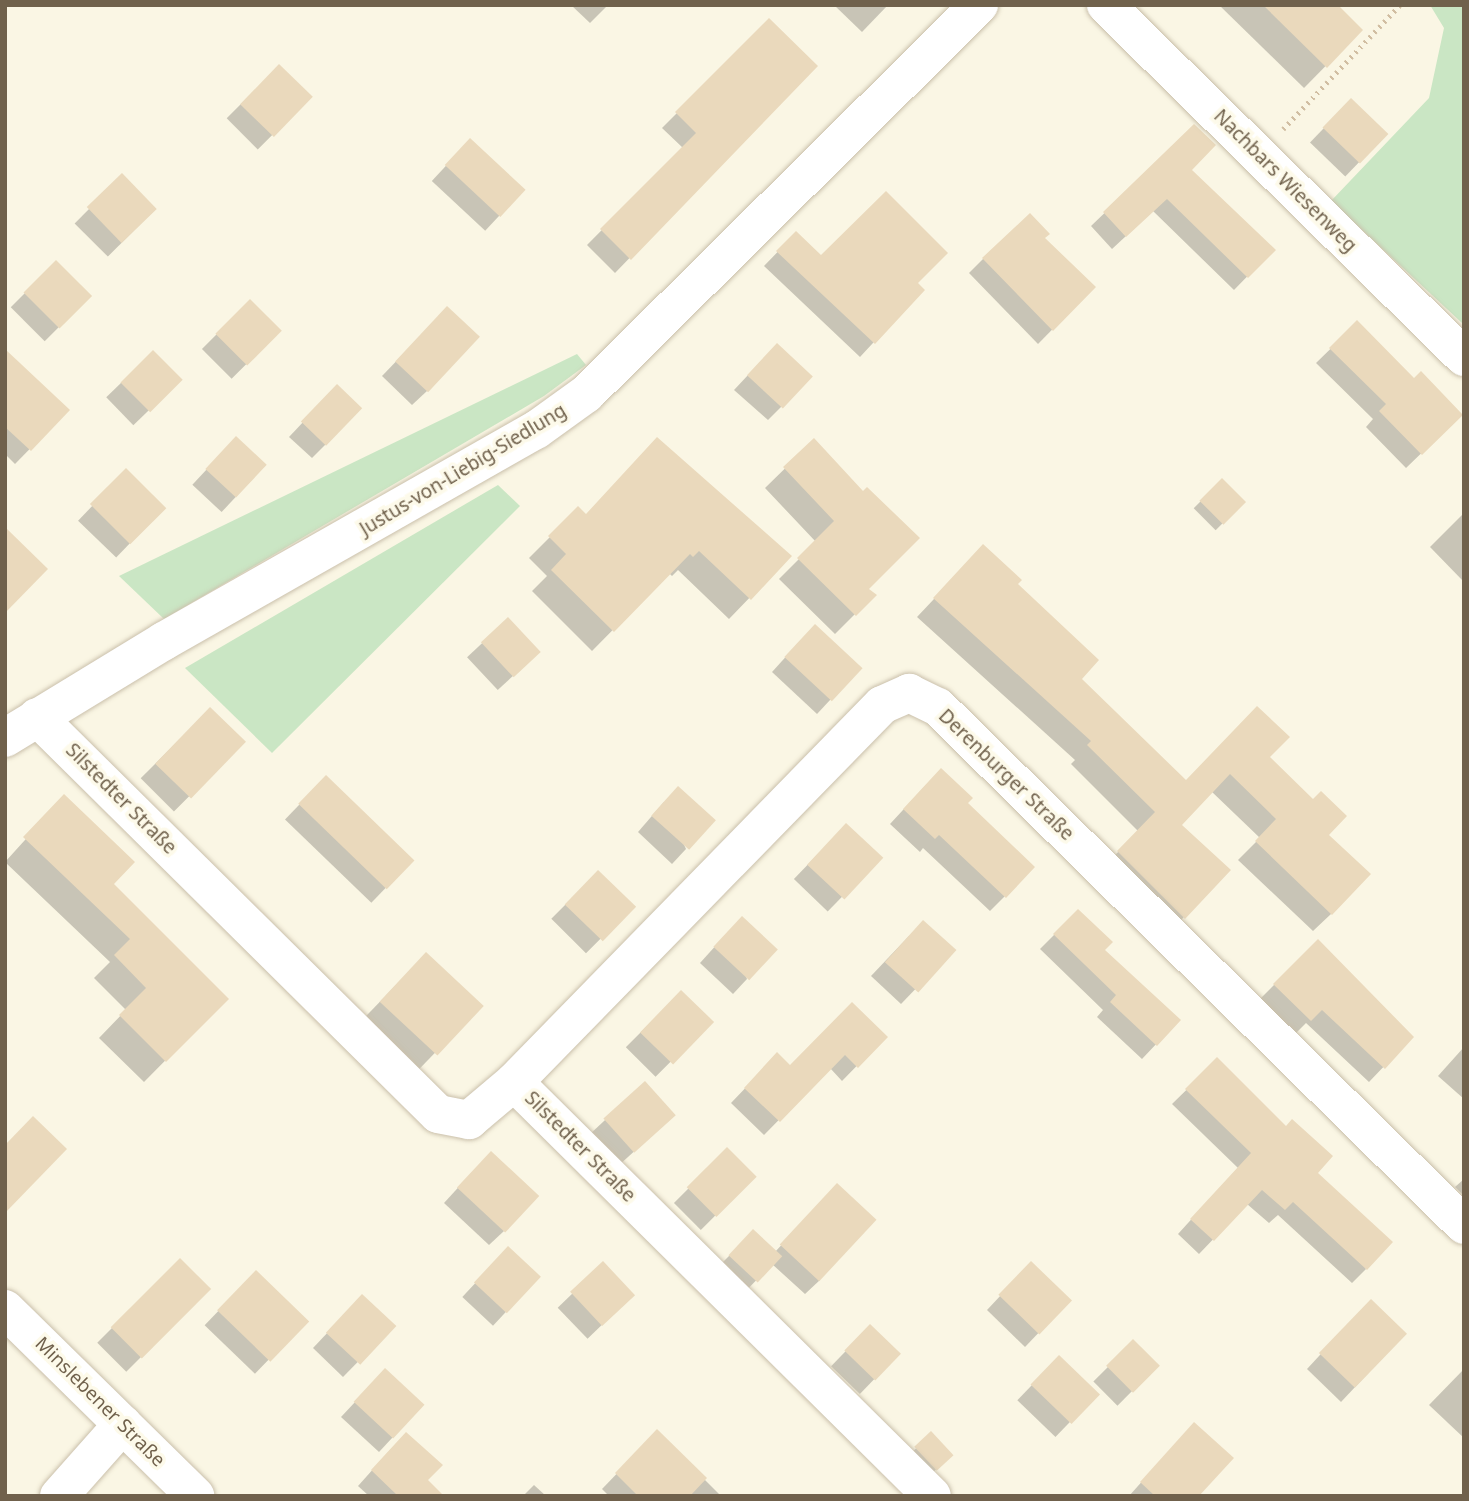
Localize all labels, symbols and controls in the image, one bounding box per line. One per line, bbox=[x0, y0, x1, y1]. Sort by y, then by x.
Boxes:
street label: Nachbars Wiesenweg bbox=[1209, 105, 1361, 257]
street label: Justus-von-Liebig-Siedlung bbox=[356, 399, 570, 541]
street label: Derenburger Straße bbox=[934, 705, 1078, 845]
street label: Silstedter Straße bbox=[61, 739, 181, 859]
street label: Silstedter Straße bbox=[520, 1087, 640, 1207]
street label: Minslebener Straße bbox=[30, 1332, 170, 1472]

